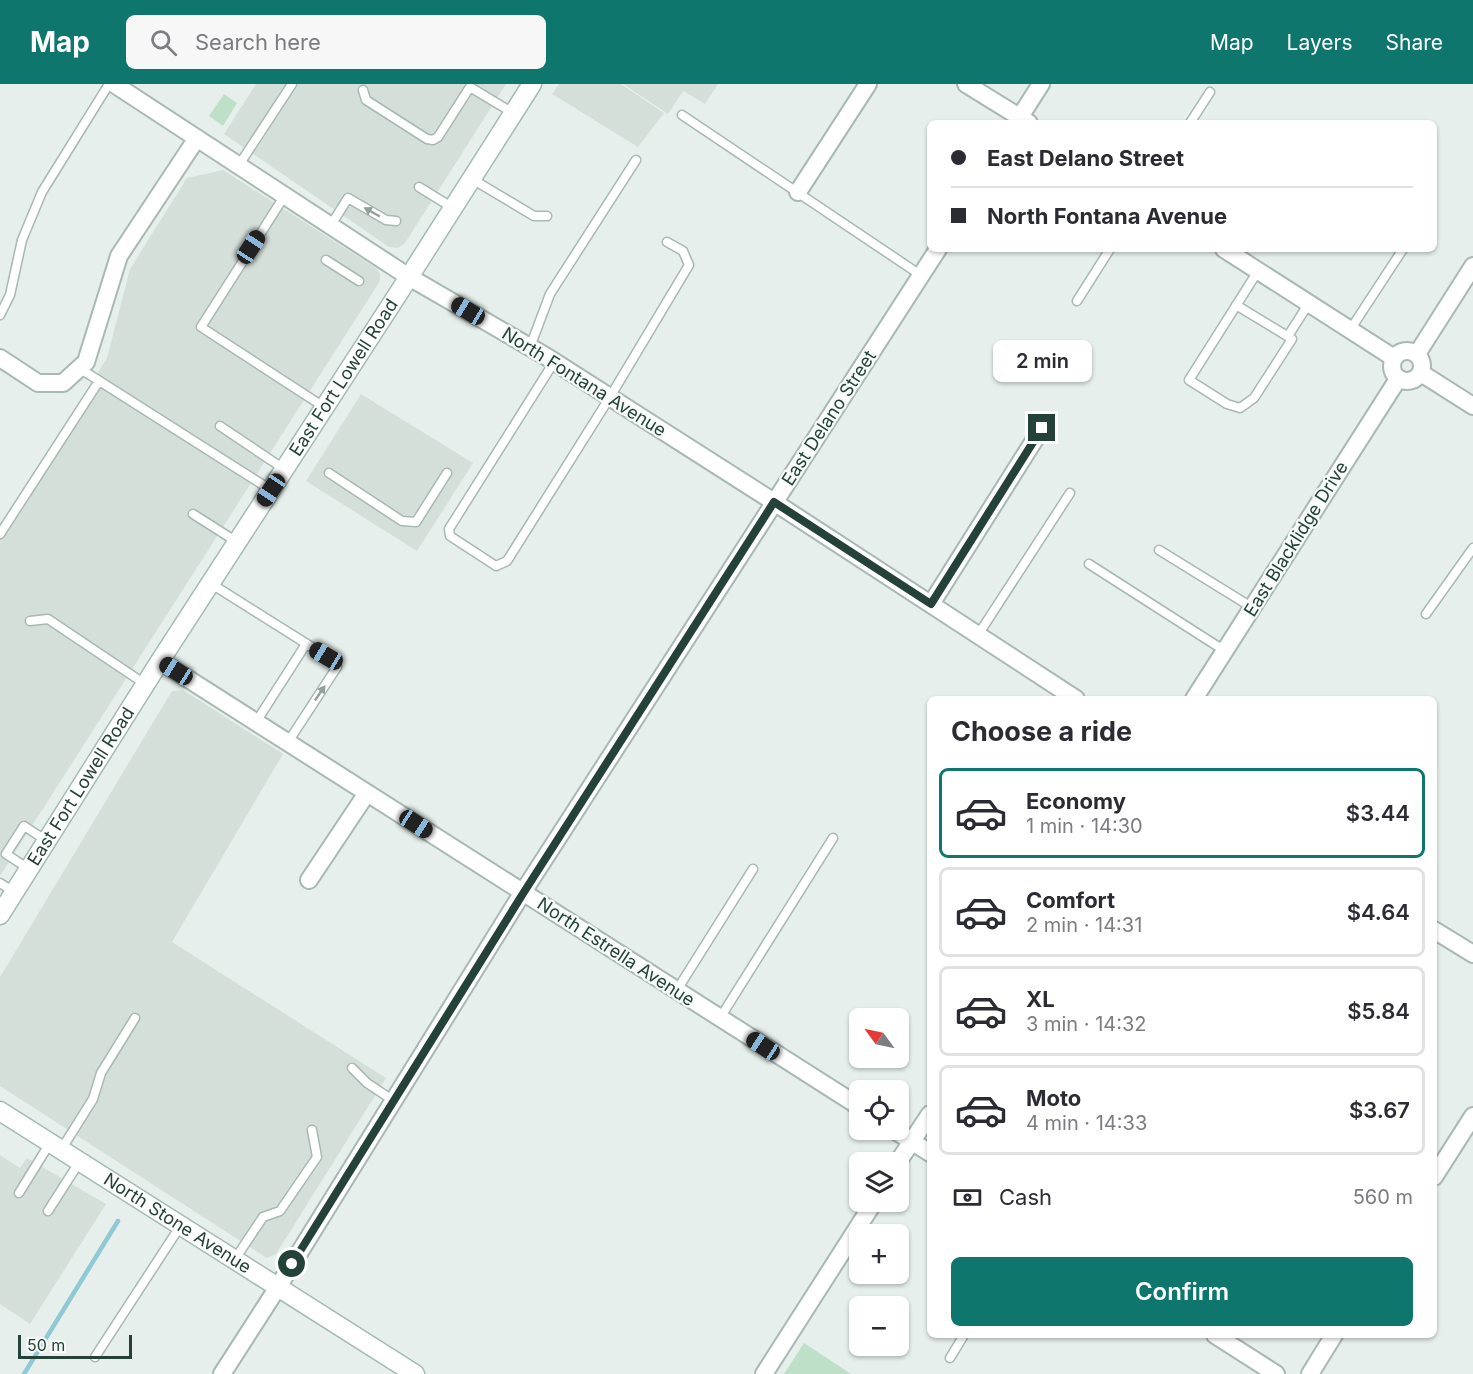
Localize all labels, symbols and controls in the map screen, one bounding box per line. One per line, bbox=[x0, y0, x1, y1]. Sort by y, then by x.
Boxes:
search box bbox=[126, 15, 546, 69]
text: Map bbox=[30, 25, 90, 59]
icon: search bbox=[147, 26, 180, 59]
text: Search here bbox=[195, 29, 321, 55]
text: Map bbox=[1210, 30, 1254, 55]
text: Layers bbox=[1287, 30, 1353, 55]
text: Share bbox=[1386, 30, 1443, 55]
text: East Delano Street bbox=[987, 145, 1184, 171]
text: North Fontana Avenue bbox=[987, 203, 1227, 229]
one-way arrow bbox=[363, 207, 380, 217]
car bbox=[234, 227, 268, 267]
car bbox=[448, 294, 488, 328]
street label: East Fort Lowell Road bbox=[285, 295, 402, 460]
street label: North Fontana Avenue bbox=[498, 322, 670, 441]
callout: 2 min bbox=[992, 341, 1092, 383]
street label: East Delano Street bbox=[777, 346, 880, 489]
text: 2 min bbox=[1016, 349, 1069, 373]
route end bbox=[1028, 414, 1055, 441]
street label: East Blacklidge Drive bbox=[1239, 457, 1352, 620]
car bbox=[253, 470, 289, 510]
car bbox=[306, 639, 346, 673]
car bbox=[156, 654, 196, 688]
one-way arrow bbox=[315, 685, 326, 702]
street label: East Fort Lowell Road bbox=[23, 703, 138, 869]
text: Choose a ride bbox=[951, 715, 1132, 748]
icon: car bbox=[954, 786, 1008, 840]
text: Economy bbox=[1026, 788, 1126, 814]
text: $3.44 bbox=[1346, 800, 1410, 826]
car bbox=[396, 807, 436, 841]
text: 1 min · 14:30 bbox=[1026, 814, 1143, 838]
icon: car bbox=[954, 885, 1008, 939]
text: Comfort bbox=[1026, 887, 1115, 913]
street label: North Estrella Avenue bbox=[534, 893, 699, 1010]
text: $4.64 bbox=[1347, 899, 1410, 925]
text: 2 min · 14:31 bbox=[1026, 913, 1142, 937]
icon: car bbox=[954, 984, 1008, 1038]
text: XL bbox=[1026, 986, 1055, 1012]
text: $5.84 bbox=[1347, 998, 1410, 1024]
north arrow bbox=[849, 1008, 909, 1068]
map controls bbox=[849, 1008, 909, 1356]
text: 3 min · 14:32 bbox=[1026, 1012, 1147, 1036]
car bbox=[743, 1029, 783, 1063]
button: locate bbox=[849, 1080, 909, 1140]
icon: car bbox=[954, 1083, 1008, 1137]
text: Moto bbox=[1026, 1085, 1081, 1111]
text: $3.67 bbox=[1349, 1097, 1410, 1123]
text: 4 min · 14:33 bbox=[1026, 1111, 1147, 1135]
button: layers bbox=[849, 1152, 909, 1212]
street label: North Stone Avenue bbox=[100, 1168, 255, 1278]
icon: cash bbox=[951, 1181, 984, 1214]
text: Cash bbox=[999, 1184, 1052, 1210]
text: 560 m bbox=[1353, 1185, 1413, 1209]
button: + bbox=[849, 1224, 909, 1284]
route start bbox=[278, 1250, 305, 1277]
button: Confirm bbox=[951, 1257, 1413, 1326]
button: − bbox=[849, 1296, 909, 1356]
scale bar bbox=[18, 1332, 132, 1360]
text: 50 m bbox=[27, 1335, 65, 1355]

